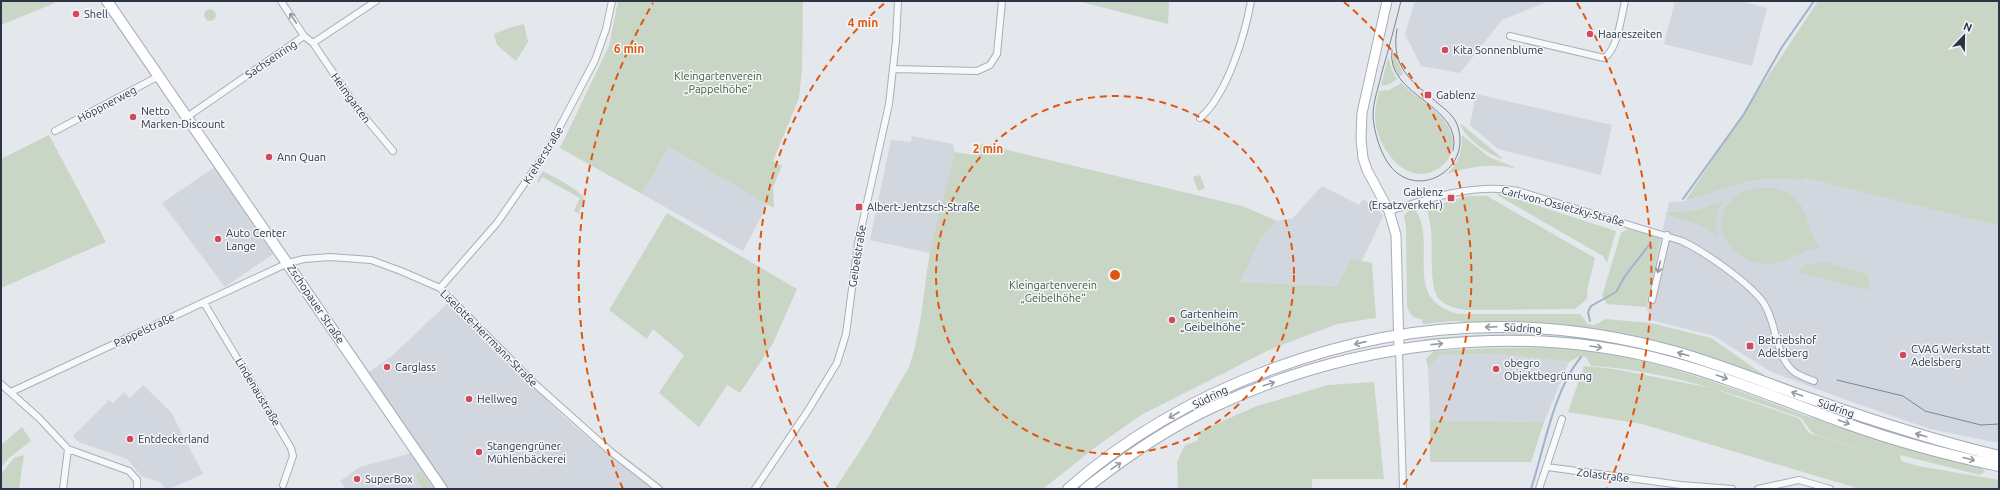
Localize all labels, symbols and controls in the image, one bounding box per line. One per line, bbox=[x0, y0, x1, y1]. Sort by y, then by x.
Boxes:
place label: Shell bbox=[84, 8, 108, 20]
marker: Shell bbox=[71, 9, 81, 19]
one-way arrow bbox=[289, 13, 297, 24]
text: 4 min bbox=[848, 16, 878, 29]
north arrow bbox=[1944, 16, 1984, 56]
text: N bbox=[1962, 20, 1974, 34]
place label: Haareszeiten bbox=[1598, 28, 1662, 40]
marker: Haareszeiten bbox=[1585, 29, 1595, 39]
street label: Sachsenring bbox=[243, 37, 299, 81]
text: 6 min bbox=[614, 42, 644, 55]
place label: Kita Sonnenblume bbox=[1453, 44, 1543, 56]
marker: Kita Sonnenblume bbox=[1440, 45, 1450, 55]
park label: Kleingartenverein „Pappelhöhe“ bbox=[674, 70, 762, 95]
street label: Heimgarten bbox=[329, 71, 373, 125]
street label: Höppnerweg bbox=[76, 84, 138, 124]
place label: Gablenz bbox=[1436, 89, 1476, 101]
marker: Gablenz bbox=[1423, 90, 1433, 100]
place label: Netto Marken-Discount bbox=[141, 105, 226, 130]
marker: Netto Marken-Discount bbox=[128, 112, 138, 122]
street label: Kreherstraße bbox=[521, 124, 565, 186]
text: 2 min bbox=[973, 142, 1003, 155]
place label: Ann Quan bbox=[277, 151, 326, 163]
marker: Ann Quan bbox=[264, 152, 274, 162]
street label: Carl-von-Ossietzky-Straße bbox=[1500, 184, 1626, 228]
place label: Gablenz (Ersatzverkehr) bbox=[1368, 186, 1443, 212]
marker: Gablenz (Ersatzverkehr) bbox=[1446, 193, 1456, 203]
place label: Albert-Jentzsch-Straße bbox=[867, 201, 980, 213]
marker: Albert-Jentzsch-Straße bbox=[854, 202, 864, 212]
street label: Geibelstraße bbox=[846, 224, 868, 288]
place label: Auto Center Lange bbox=[226, 227, 287, 252]
marker: Auto Center Lange bbox=[213, 234, 223, 244]
one-way arrow bbox=[1655, 261, 1663, 274]
street label: Zschopauer Straße bbox=[285, 262, 347, 346]
centre of rings bbox=[1108, 268, 1122, 282]
park label: Kleingartenverein „Geibelhöhe“ bbox=[1009, 279, 1097, 304]
street label: Liselotte-Herrmann-Straße bbox=[438, 287, 540, 389]
place label: Gartenheim „Geibelhöhe“ bbox=[1180, 308, 1245, 333]
street label: Pappelstraße bbox=[112, 311, 176, 349]
marker: Gartenheim „Geibelhöhe“ bbox=[1167, 315, 1177, 325]
street label: Südring bbox=[1504, 321, 1542, 335]
one-way arrow bbox=[1485, 323, 1498, 331]
place label: Betriebshof Adelsberg bbox=[1758, 334, 1817, 359]
one-way arrow bbox=[1354, 339, 1367, 347]
one-way arrow bbox=[1431, 341, 1444, 348]
marker: Betriebshof Adelsberg bbox=[1745, 341, 1755, 351]
one-way arrow bbox=[1589, 343, 1602, 351]
place label: CVAG Werkstatt Adelsberg bbox=[1911, 343, 1991, 368]
one-way arrow bbox=[1677, 350, 1690, 357]
marker: CVAG Werkstatt Adelsberg bbox=[1898, 350, 1908, 360]
street label: Lindenaustraße bbox=[233, 356, 283, 428]
place label: obegro Objektbegrünung bbox=[1504, 357, 1592, 382]
place label: Carglass bbox=[395, 361, 436, 373]
marker: Carglass bbox=[382, 362, 392, 372]
marker: obegro Objektbegrünung bbox=[1491, 364, 1501, 374]
one-way arrow bbox=[1716, 374, 1728, 382]
one-way arrow bbox=[1263, 380, 1276, 387]
street label: Südring bbox=[1190, 383, 1230, 411]
one-way arrow bbox=[1791, 390, 1804, 397]
place label: Hellweg bbox=[477, 393, 517, 405]
marker: Hellweg bbox=[464, 394, 474, 404]
street label: Südring bbox=[1816, 396, 1856, 420]
one-way arrow bbox=[1169, 411, 1181, 419]
one-way arrow bbox=[1838, 419, 1850, 427]
one-way arrow bbox=[1914, 431, 1927, 438]
place label: Entdeckerland bbox=[138, 433, 209, 445]
marker: Entdeckerland bbox=[125, 434, 135, 444]
place label: Stangengrüner Mühlenbäckerei bbox=[487, 440, 566, 465]
marker: Stangengrüner Mühlenbäckerei bbox=[474, 447, 484, 457]
one-way arrow bbox=[1962, 456, 1975, 464]
one-way arrow bbox=[1110, 462, 1121, 470]
street label: Zolastraße bbox=[1576, 466, 1630, 484]
place label: SuperBox bbox=[365, 473, 413, 485]
marker: SuperBox bbox=[352, 474, 362, 484]

